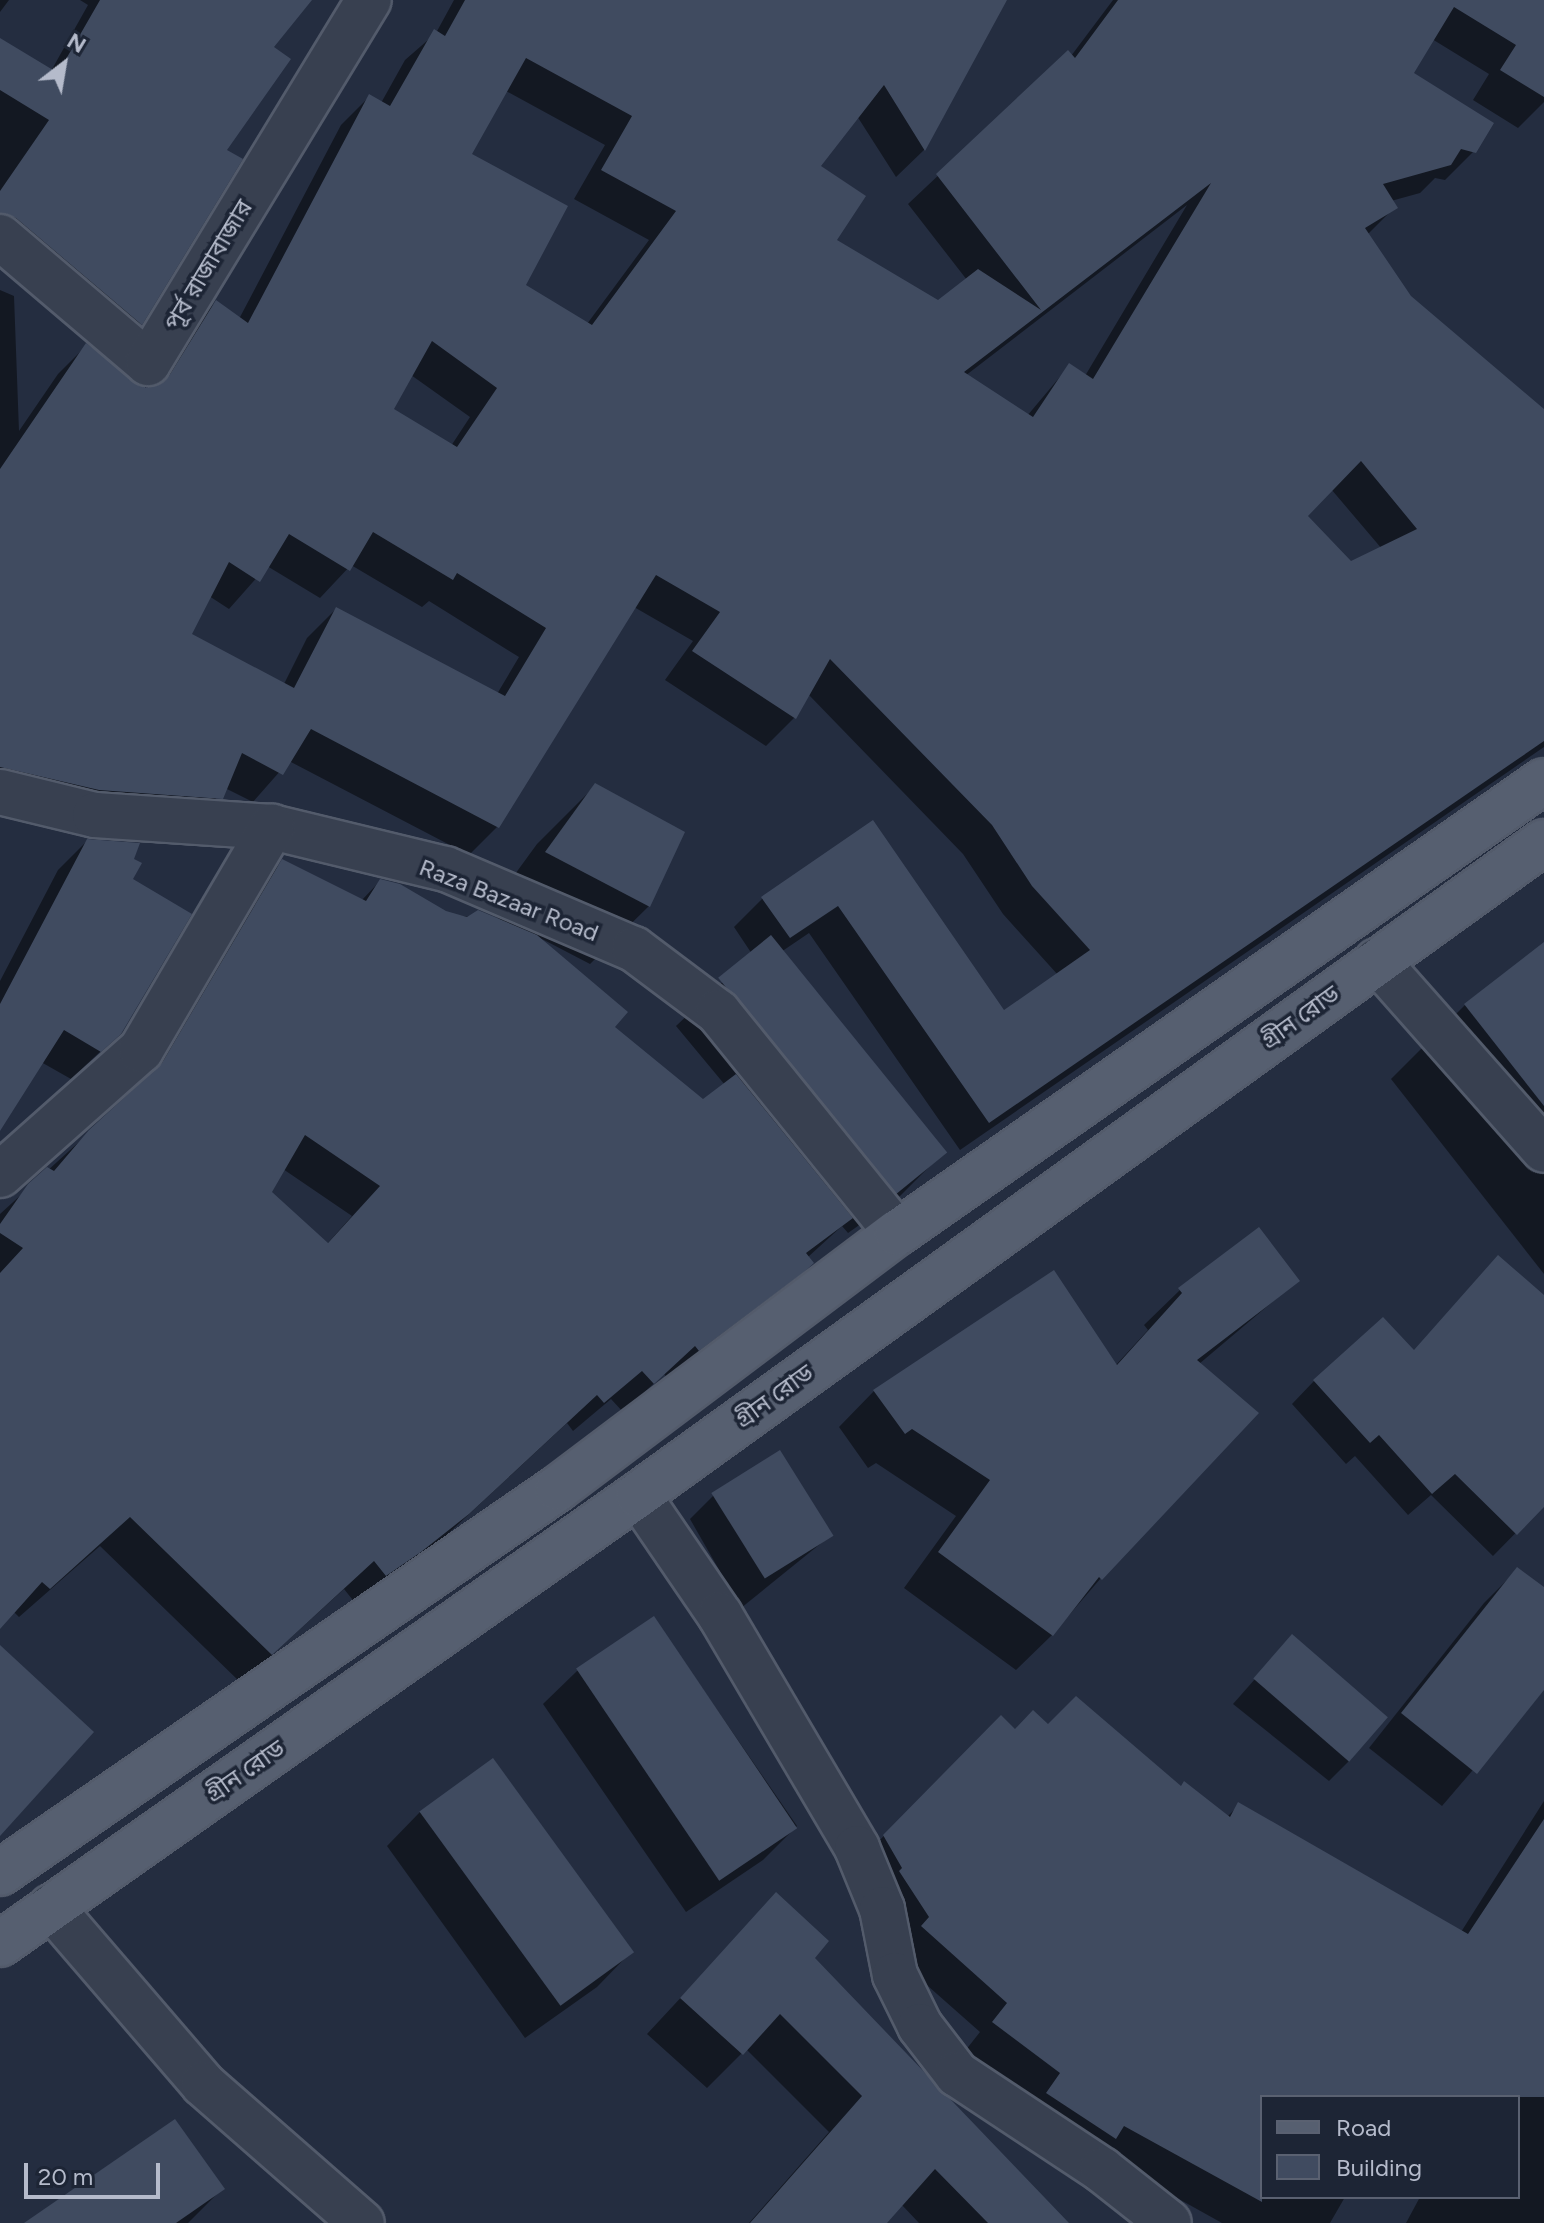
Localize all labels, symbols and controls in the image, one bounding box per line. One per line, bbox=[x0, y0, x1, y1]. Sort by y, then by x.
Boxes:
north arrow bbox=[24, 24, 104, 104]
text: N bbox=[62, 27, 91, 59]
street label: পূর্ব রাজাবাজার bbox=[158, 194, 258, 336]
street label: Raza Bazaar Road bbox=[415, 853, 603, 947]
street label: গ্রীন রোড bbox=[1255, 979, 1345, 1055]
street label: গ্রীন রোড bbox=[729, 1358, 819, 1434]
street label: গ্রীন রোড bbox=[200, 1733, 290, 1809]
legend bbox=[1260, 2095, 1520, 2199]
text: Road bbox=[1336, 2113, 1391, 2142]
scale bar bbox=[28, 2147, 164, 2197]
text: Building bbox=[1336, 2153, 1422, 2182]
text: 20 m bbox=[38, 2162, 93, 2191]

